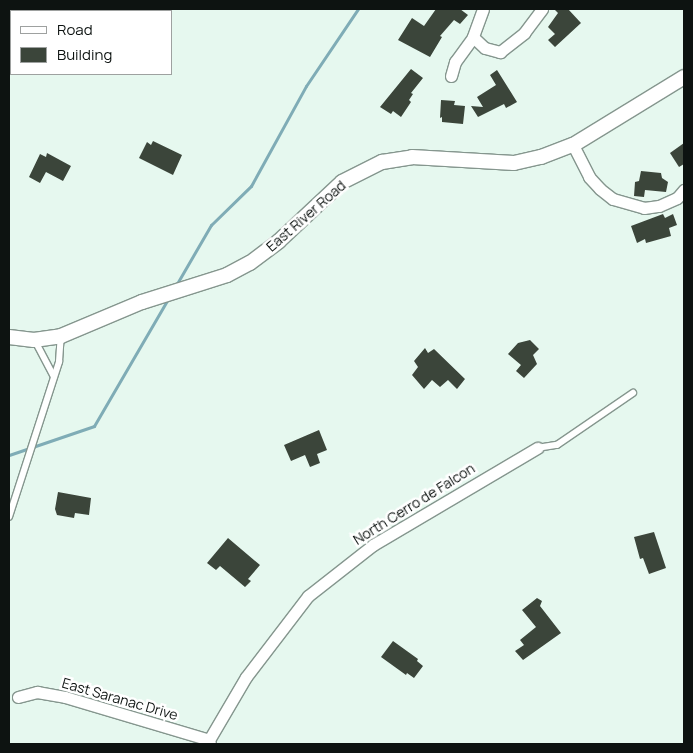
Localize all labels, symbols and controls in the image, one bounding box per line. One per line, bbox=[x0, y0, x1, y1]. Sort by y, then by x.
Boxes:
legend bbox=[10, 10, 172, 75]
text: Road bbox=[57, 19, 93, 40]
text: Building bbox=[57, 44, 112, 65]
street label: East River Road bbox=[263, 177, 349, 255]
street label: North Cerro de Falcon bbox=[350, 460, 478, 548]
street label: East Saranac Drive bbox=[60, 674, 180, 724]

